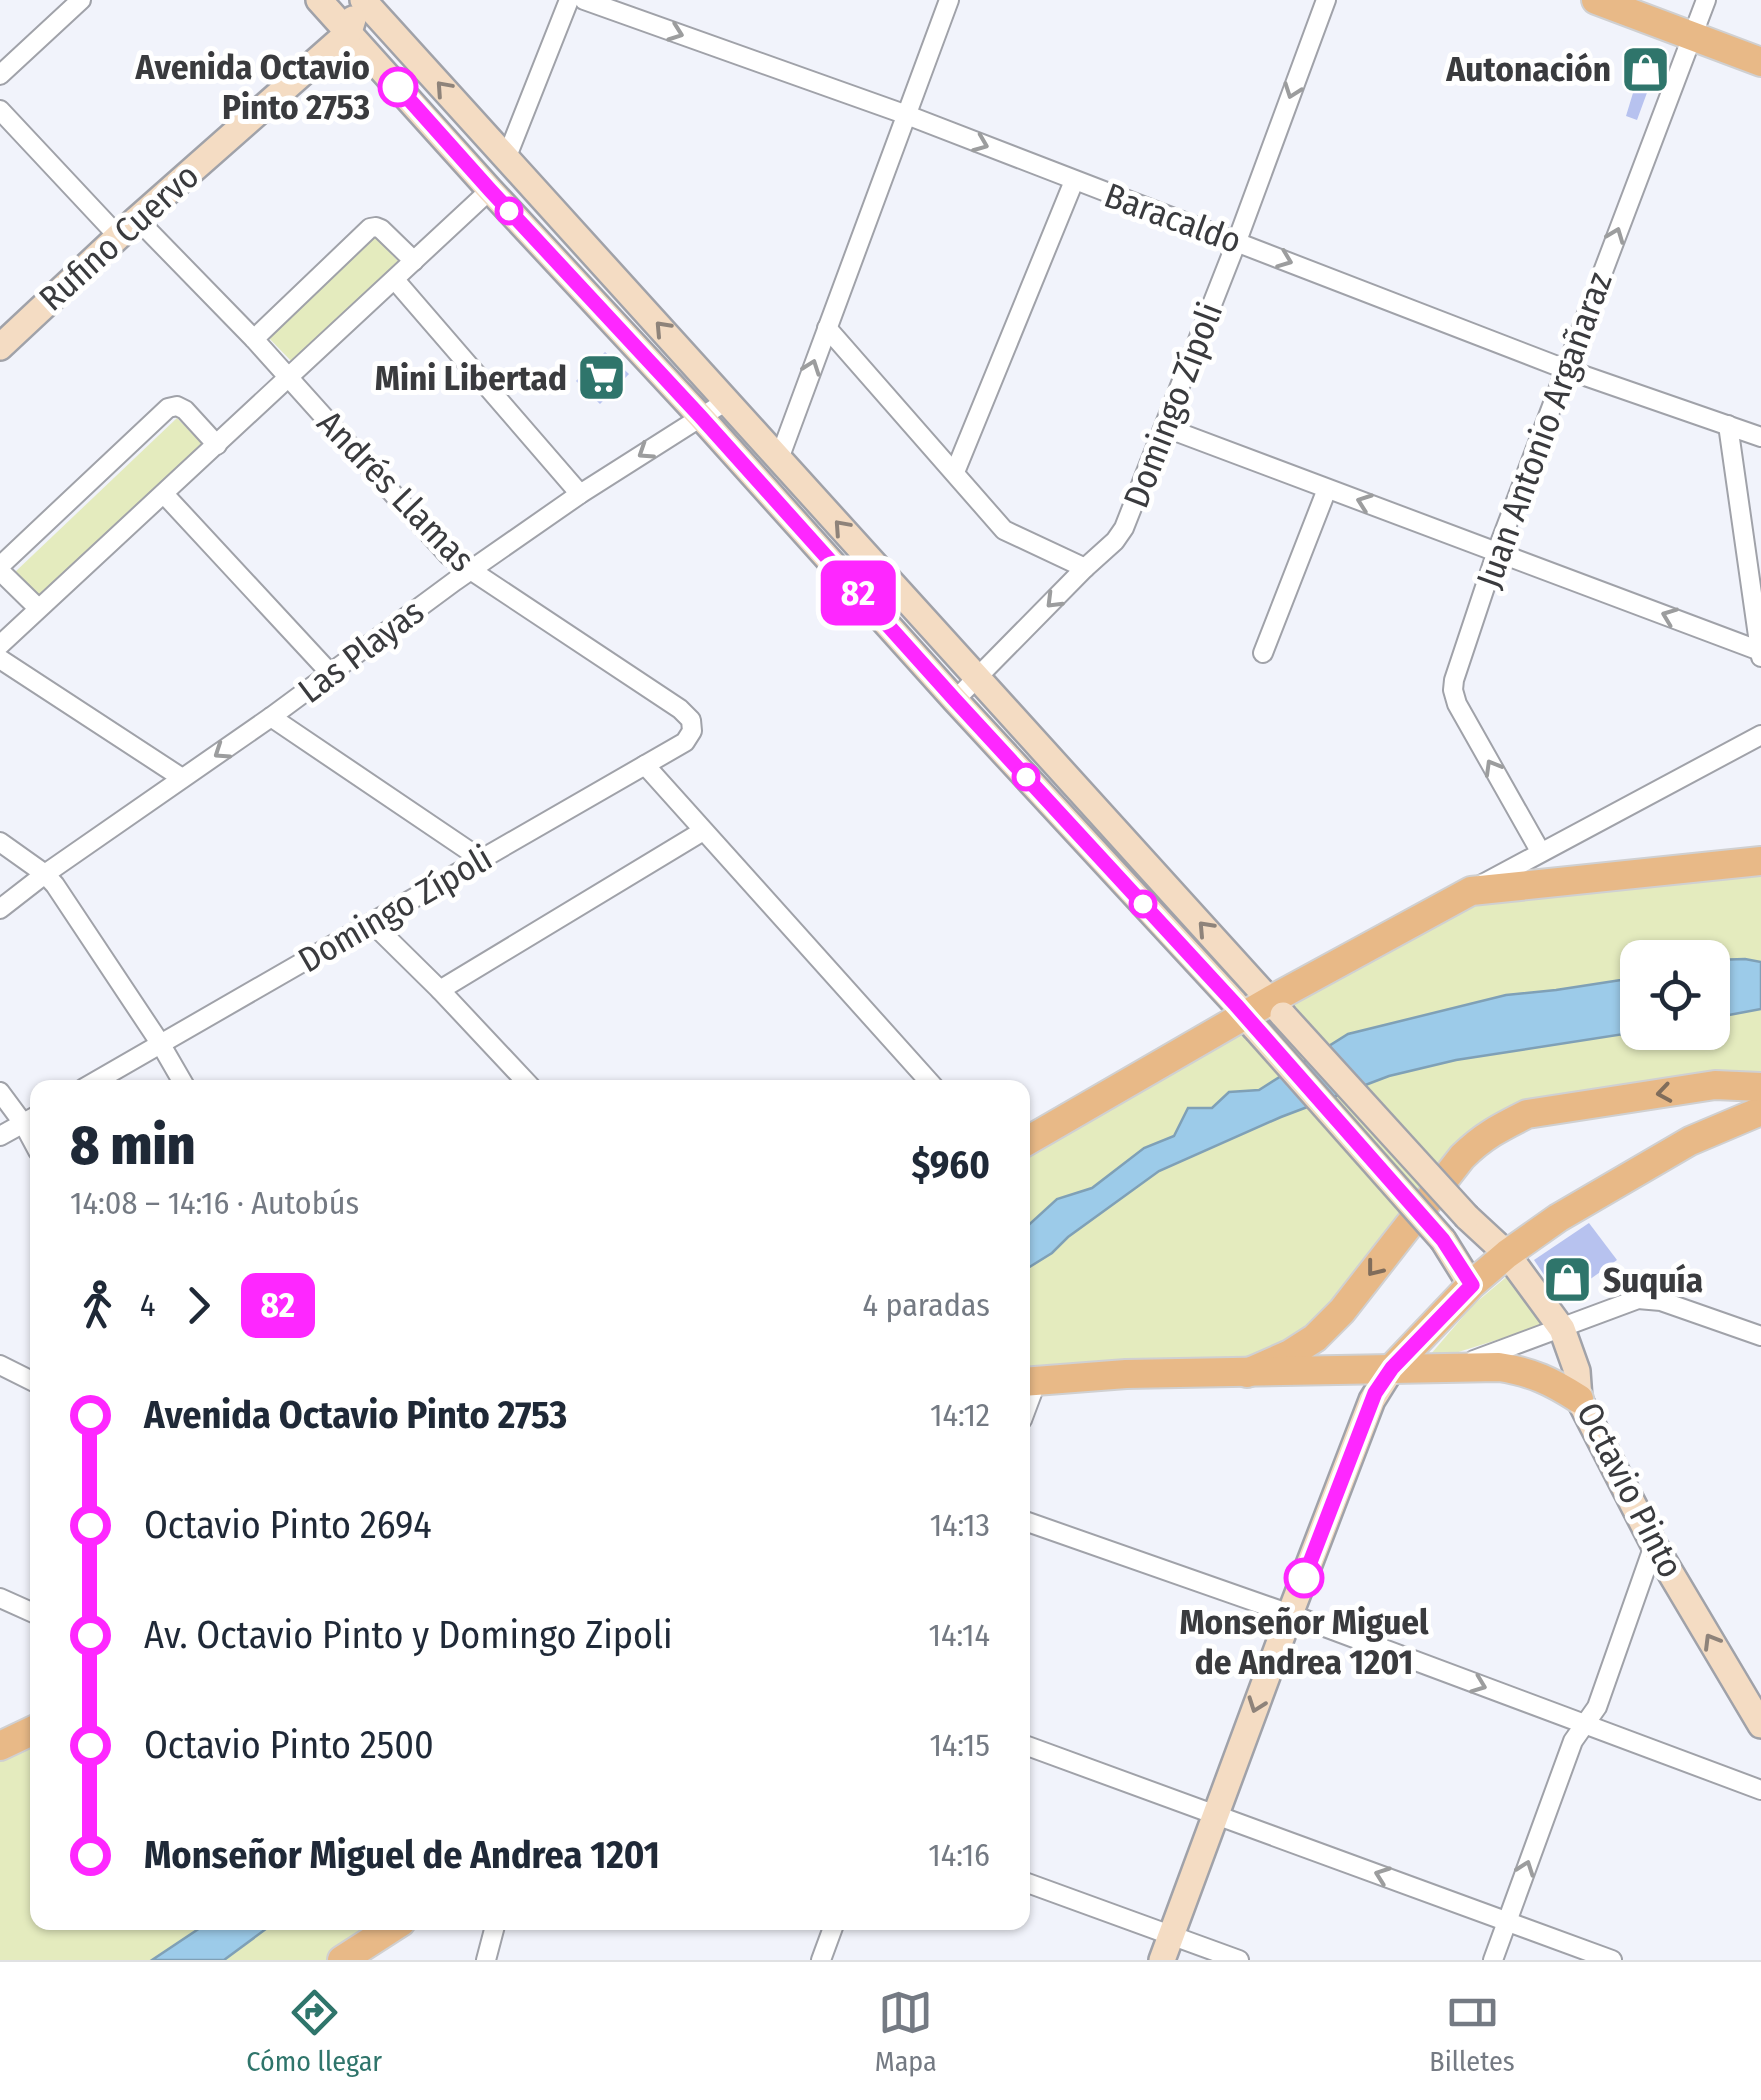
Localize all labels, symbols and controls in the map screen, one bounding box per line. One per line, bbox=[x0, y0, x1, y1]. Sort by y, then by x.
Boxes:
one-way arrow bbox=[667, 21, 684, 42]
shop icon: Autonación bbox=[1620, 43, 1672, 95]
place label: Avenida Octavio Pinto 2753 bbox=[135, 46, 370, 128]
place label: Autonación bbox=[1445, 48, 1611, 90]
marker: Avenida Octavio Pinto 2753 bbox=[379, 68, 417, 106]
one-way arrow bbox=[436, 81, 454, 100]
one-way arrow bbox=[1283, 82, 1304, 99]
one-way arrow bbox=[972, 133, 989, 153]
street label: Rufino Cuervo bbox=[31, 155, 207, 319]
street label: Baracaldo bbox=[1099, 174, 1247, 262]
unlabelled marker bbox=[496, 198, 522, 224]
one-way arrow bbox=[1604, 228, 1625, 245]
one-way arrow bbox=[1275, 248, 1293, 268]
street label: Juan Antonio Argañaraz bbox=[1467, 267, 1621, 593]
street label: Domingo Zípoli bbox=[1115, 297, 1231, 513]
one-way arrow bbox=[656, 321, 674, 340]
supermarket icon: Mini Libertad bbox=[576, 352, 628, 404]
place label: Mini Libertad bbox=[375, 357, 567, 399]
one-way arrow bbox=[801, 359, 821, 376]
street label: Andrés Llamas bbox=[309, 402, 483, 580]
one-way arrow bbox=[638, 439, 656, 458]
one-way arrow bbox=[1357, 493, 1374, 514]
one-way arrow bbox=[835, 520, 853, 539]
line badge: 82 bbox=[813, 560, 903, 626]
text: 82 bbox=[841, 572, 875, 614]
street label: Las Playas bbox=[290, 590, 432, 712]
one-way arrow bbox=[1047, 590, 1065, 608]
one-way arrow bbox=[1661, 608, 1678, 628]
one-way arrow bbox=[213, 739, 231, 758]
one-way arrow bbox=[1485, 759, 1505, 777]
unlabelled marker bbox=[1013, 764, 1039, 790]
street label: Domingo Zípoli bbox=[291, 837, 499, 981]
unlabelled marker bbox=[1130, 891, 1156, 917]
one-way arrow bbox=[1199, 921, 1217, 940]
map controls bbox=[1620, 940, 1730, 1050]
button: locate bbox=[1620, 940, 1730, 1050]
one-way arrow bbox=[1656, 1082, 1673, 1103]
text: 8 min bbox=[70, 1113, 195, 1179]
text: $960 bbox=[911, 1142, 990, 1188]
text: 14:08 – 14:16 · Autobús bbox=[70, 1184, 359, 1222]
shop icon: Suquía bbox=[1542, 1254, 1594, 1306]
one-way arrow bbox=[1369, 1258, 1386, 1276]
place label: Suquía bbox=[1603, 1259, 1703, 1301]
icon: walk bbox=[70, 1278, 125, 1333]
icon: forward bbox=[171, 1278, 226, 1333]
text: 82 bbox=[261, 1284, 295, 1326]
text: 4 bbox=[140, 1286, 156, 1324]
text: 4 paradas bbox=[862, 1286, 990, 1324]
text: Avenida Octavio Pinto 2753 bbox=[144, 1392, 567, 1438]
text: 14:12 bbox=[930, 1396, 990, 1434]
street label: Octavio Pinto bbox=[1568, 1396, 1692, 1584]
text: Octavio Pinto 2694 bbox=[144, 1502, 432, 1548]
text: 14:13 bbox=[930, 1506, 990, 1544]
marker: Monseñor Miguel de Andrea 1201 bbox=[1285, 1559, 1323, 1597]
place label: Monseñor Miguel de Andrea 1201 bbox=[1179, 1601, 1429, 1683]
text: Av. Octavio Pinto y Domingo Zipoli bbox=[144, 1612, 673, 1658]
text: 14:14 bbox=[929, 1616, 990, 1654]
one-way arrow bbox=[1704, 1634, 1723, 1652]
one-way arrow bbox=[1470, 1673, 1487, 1694]
one-way arrow bbox=[1248, 1695, 1268, 1713]
text: Octavio Pinto 2500 bbox=[144, 1722, 434, 1768]
text: 14:15 bbox=[929, 1726, 990, 1764]
text: Monseñor Miguel de Andrea 1201 bbox=[144, 1832, 660, 1878]
text: 14:16 bbox=[928, 1836, 990, 1874]
one-way arrow bbox=[1514, 1861, 1535, 1878]
one-way arrow bbox=[1375, 1866, 1392, 1887]
tab: Cómo llegar bbox=[246, 1985, 382, 2078]
tab: Mapa bbox=[875, 1985, 937, 2078]
tab: Billetes bbox=[1429, 1985, 1515, 2078]

